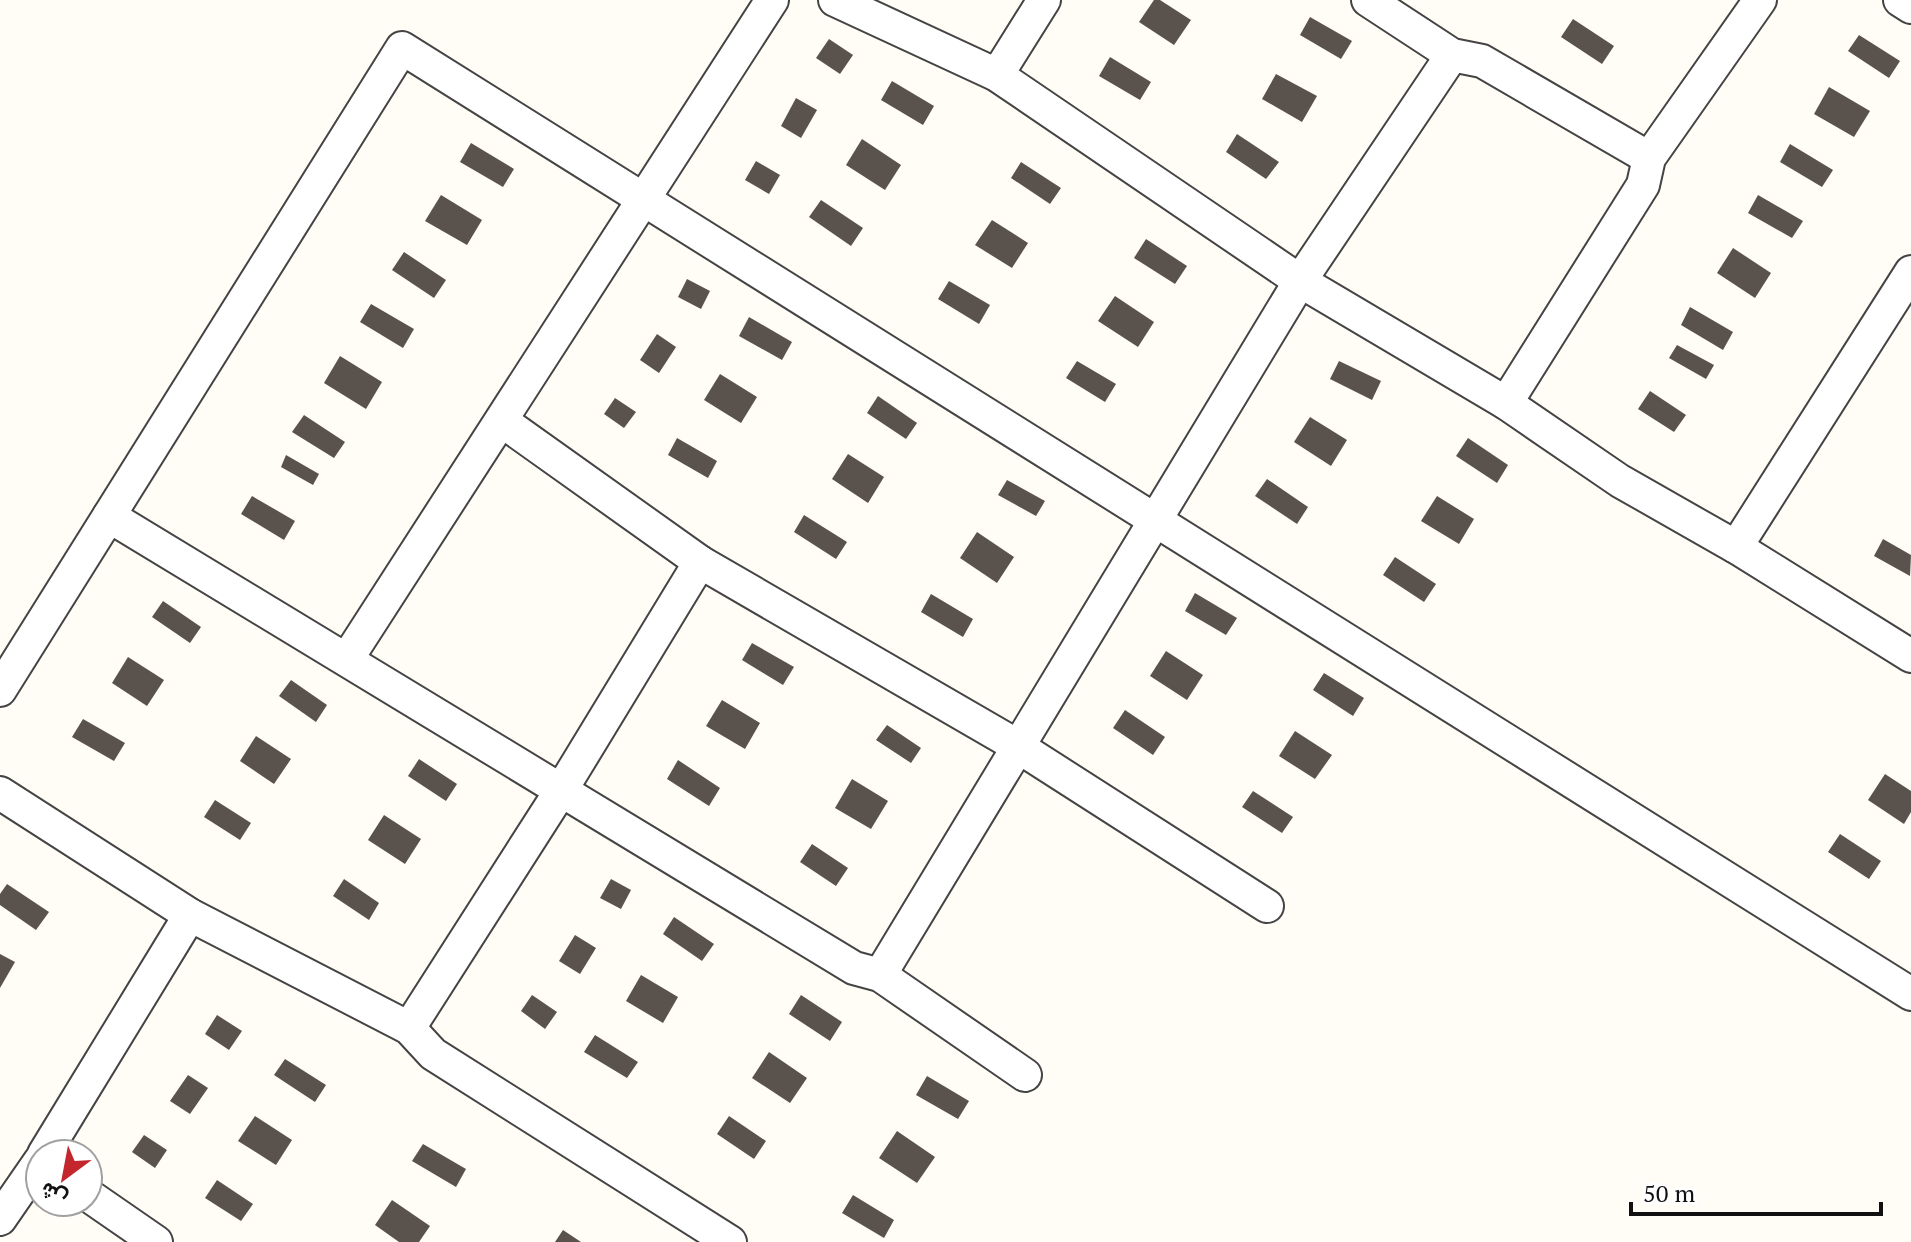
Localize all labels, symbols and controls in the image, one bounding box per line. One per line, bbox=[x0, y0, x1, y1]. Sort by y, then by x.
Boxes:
north arrow bbox=[24, 1138, 104, 1218]
scale bar bbox=[1631, 1166, 1881, 1216]
text: ش bbox=[34, 1176, 72, 1215]
text: 50 m bbox=[1643, 1177, 1695, 1209]

